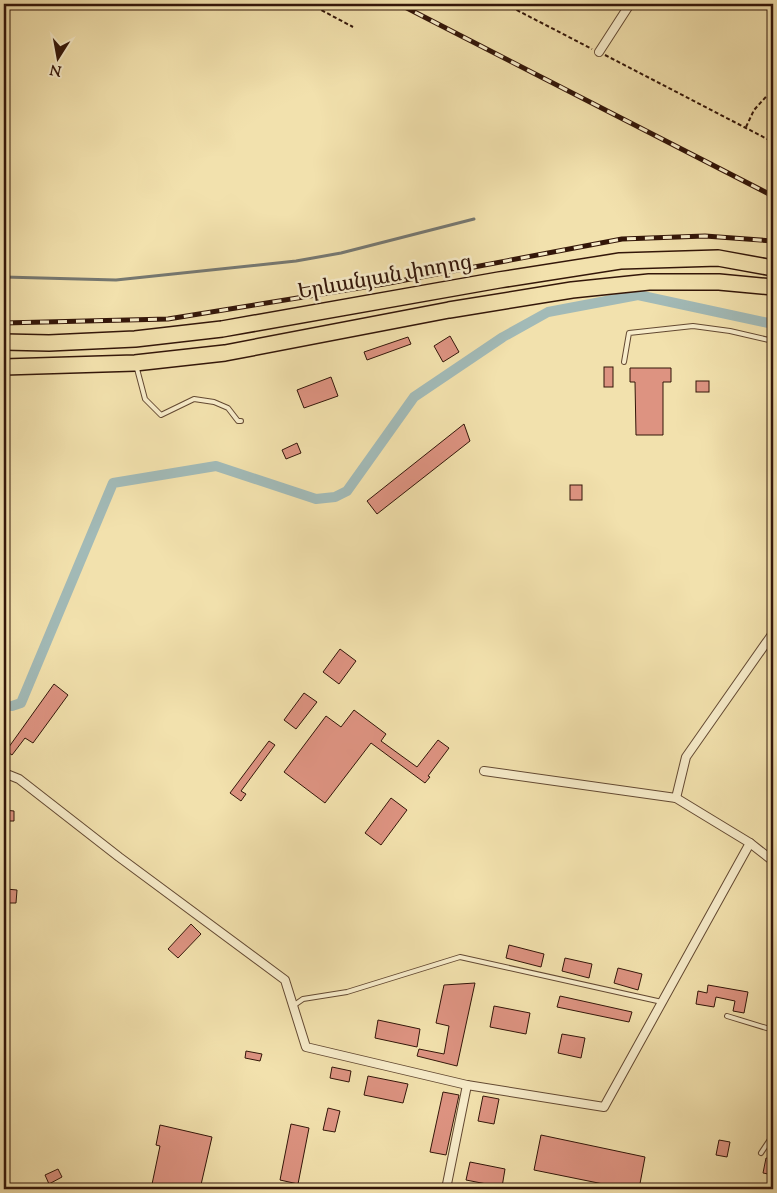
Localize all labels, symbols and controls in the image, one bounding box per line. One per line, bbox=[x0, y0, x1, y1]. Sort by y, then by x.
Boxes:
north arrow bbox=[32, 32, 82, 82]
text: N bbox=[49, 58, 63, 80]
street label: Երևանյան փողոց bbox=[296, 248, 474, 308]

